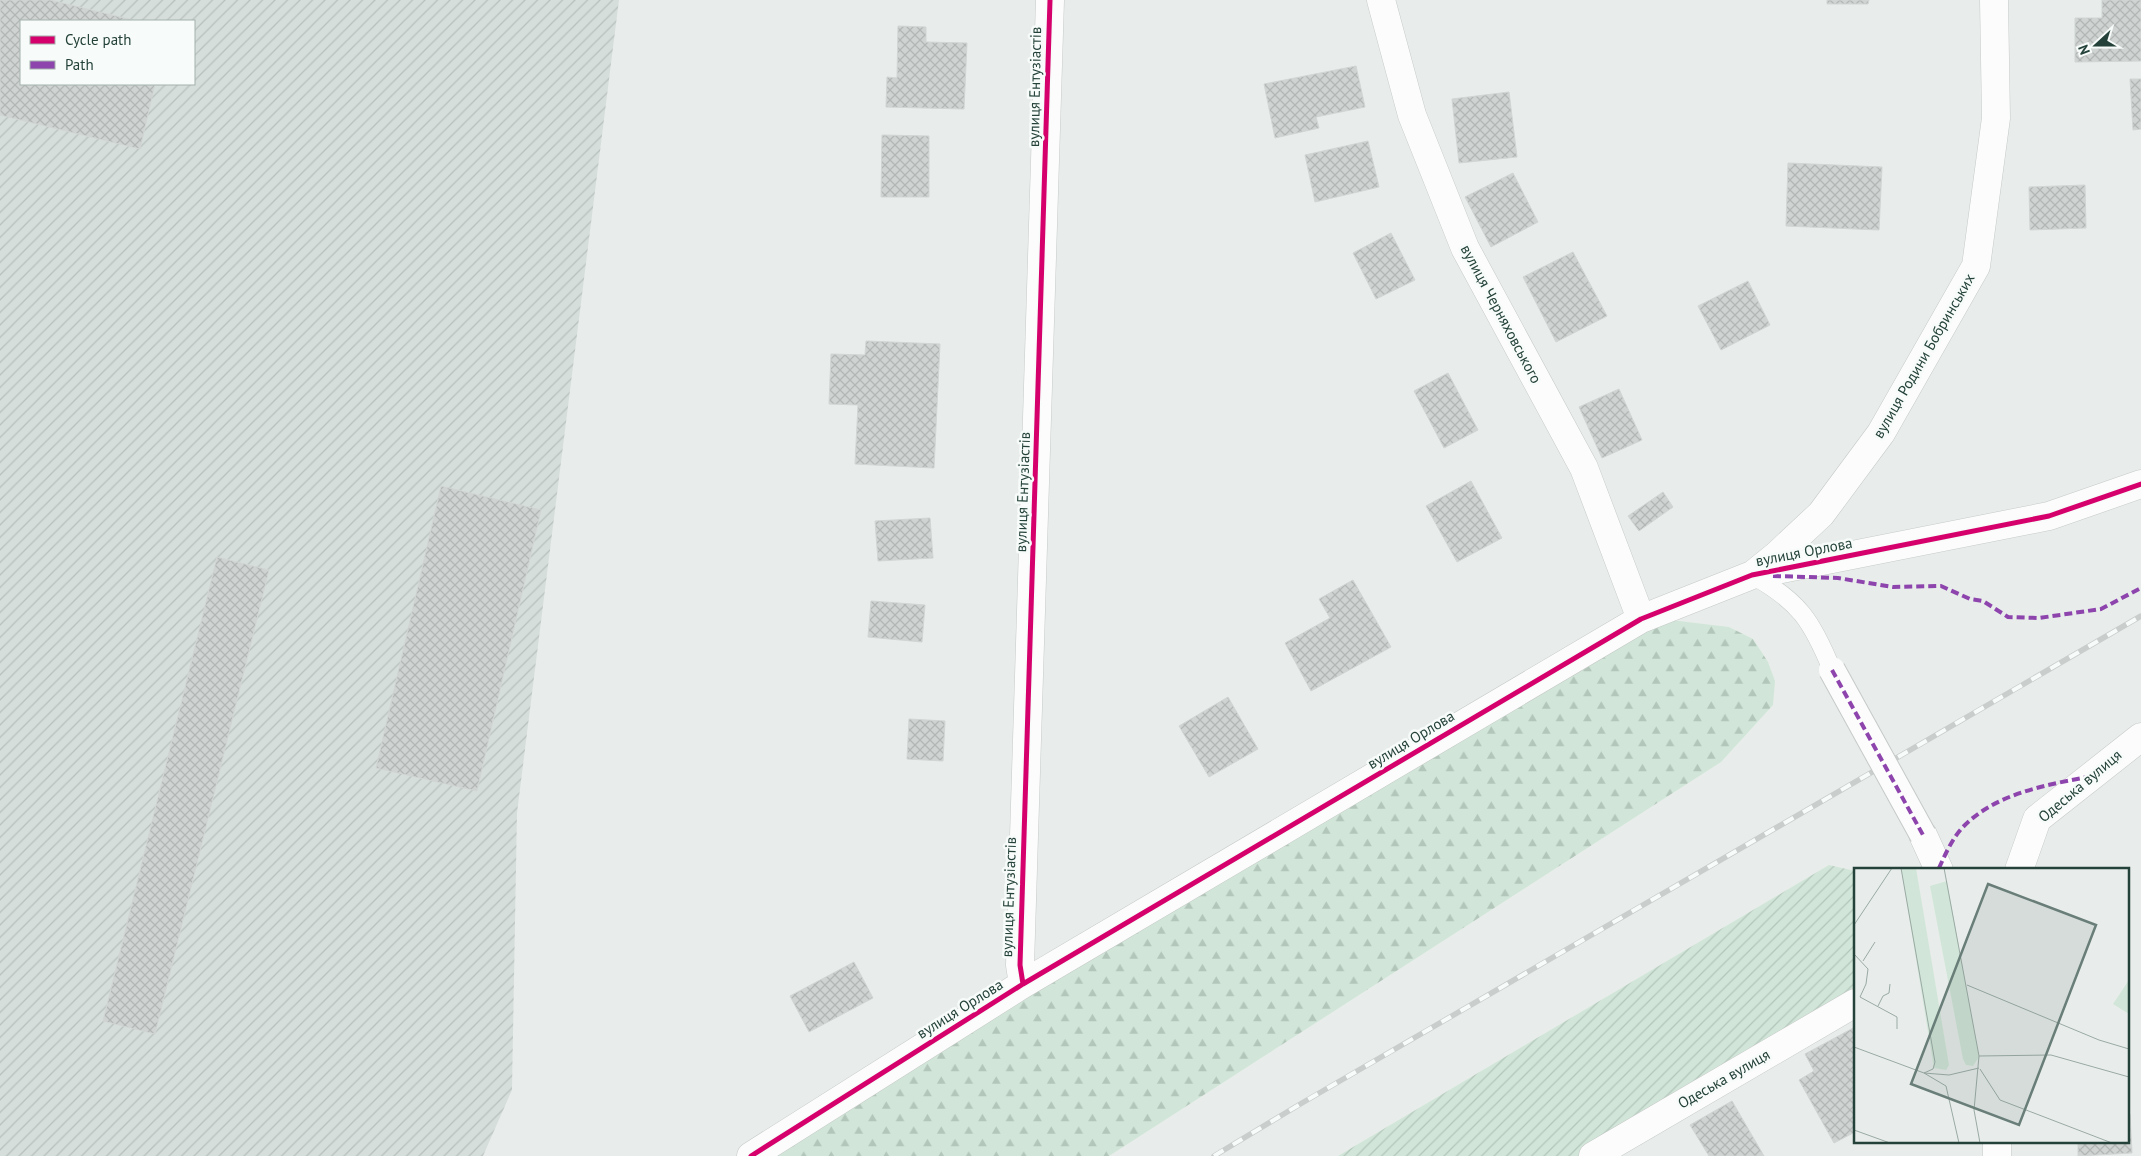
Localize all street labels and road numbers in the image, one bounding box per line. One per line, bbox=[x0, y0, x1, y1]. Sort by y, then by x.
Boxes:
street label: вулиця Ентузіастів bbox=[1024, 27, 1045, 147]
street label: вулиця Черняховського bbox=[1457, 241, 1546, 386]
street label: вулиця Родини Бобринських bbox=[1869, 270, 1979, 442]
street label: вулиця Ентузіастів bbox=[1011, 431, 1034, 553]
street label: вулиця Орлова bbox=[1754, 533, 1854, 570]
street label: вулиця Орлова bbox=[1364, 706, 1458, 773]
street label: Одеська вулиця bbox=[2034, 745, 2125, 826]
street label: вулиця Ентузіастів bbox=[997, 836, 1020, 958]
street label: вулиця Орлова bbox=[913, 975, 1006, 1043]
street label: Одеська вулиця bbox=[1674, 1045, 1773, 1113]

